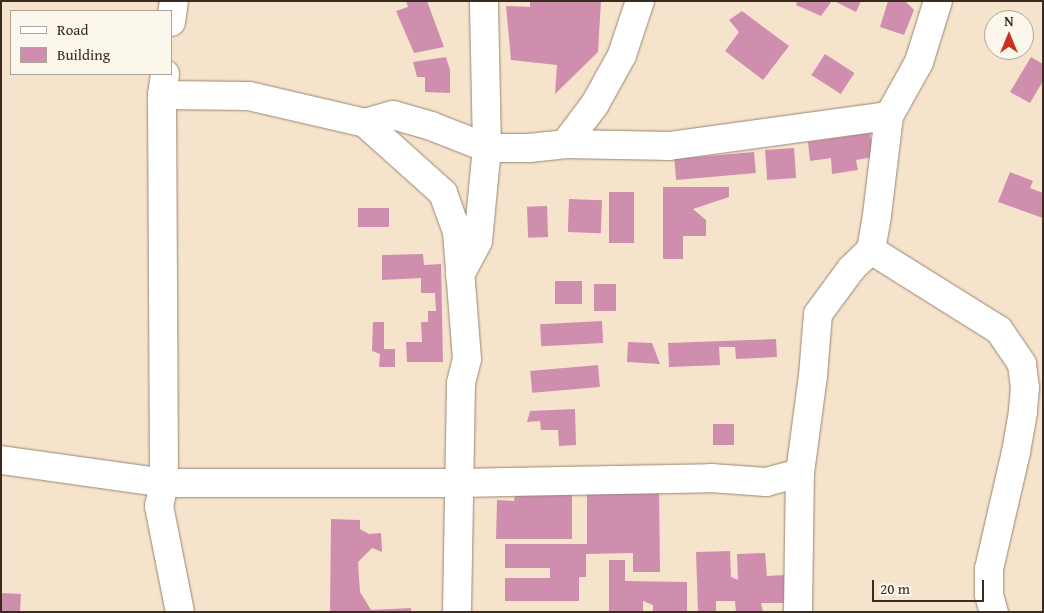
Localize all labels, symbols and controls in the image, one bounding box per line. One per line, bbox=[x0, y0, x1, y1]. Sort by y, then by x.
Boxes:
legend bbox=[10, 10, 172, 75]
north arrow bbox=[984, 10, 1034, 60]
text: N bbox=[1004, 11, 1014, 31]
text: Road bbox=[57, 19, 88, 40]
text: Building bbox=[57, 44, 110, 65]
scale bar bbox=[874, 570, 986, 602]
text: 20 m bbox=[880, 578, 910, 599]

